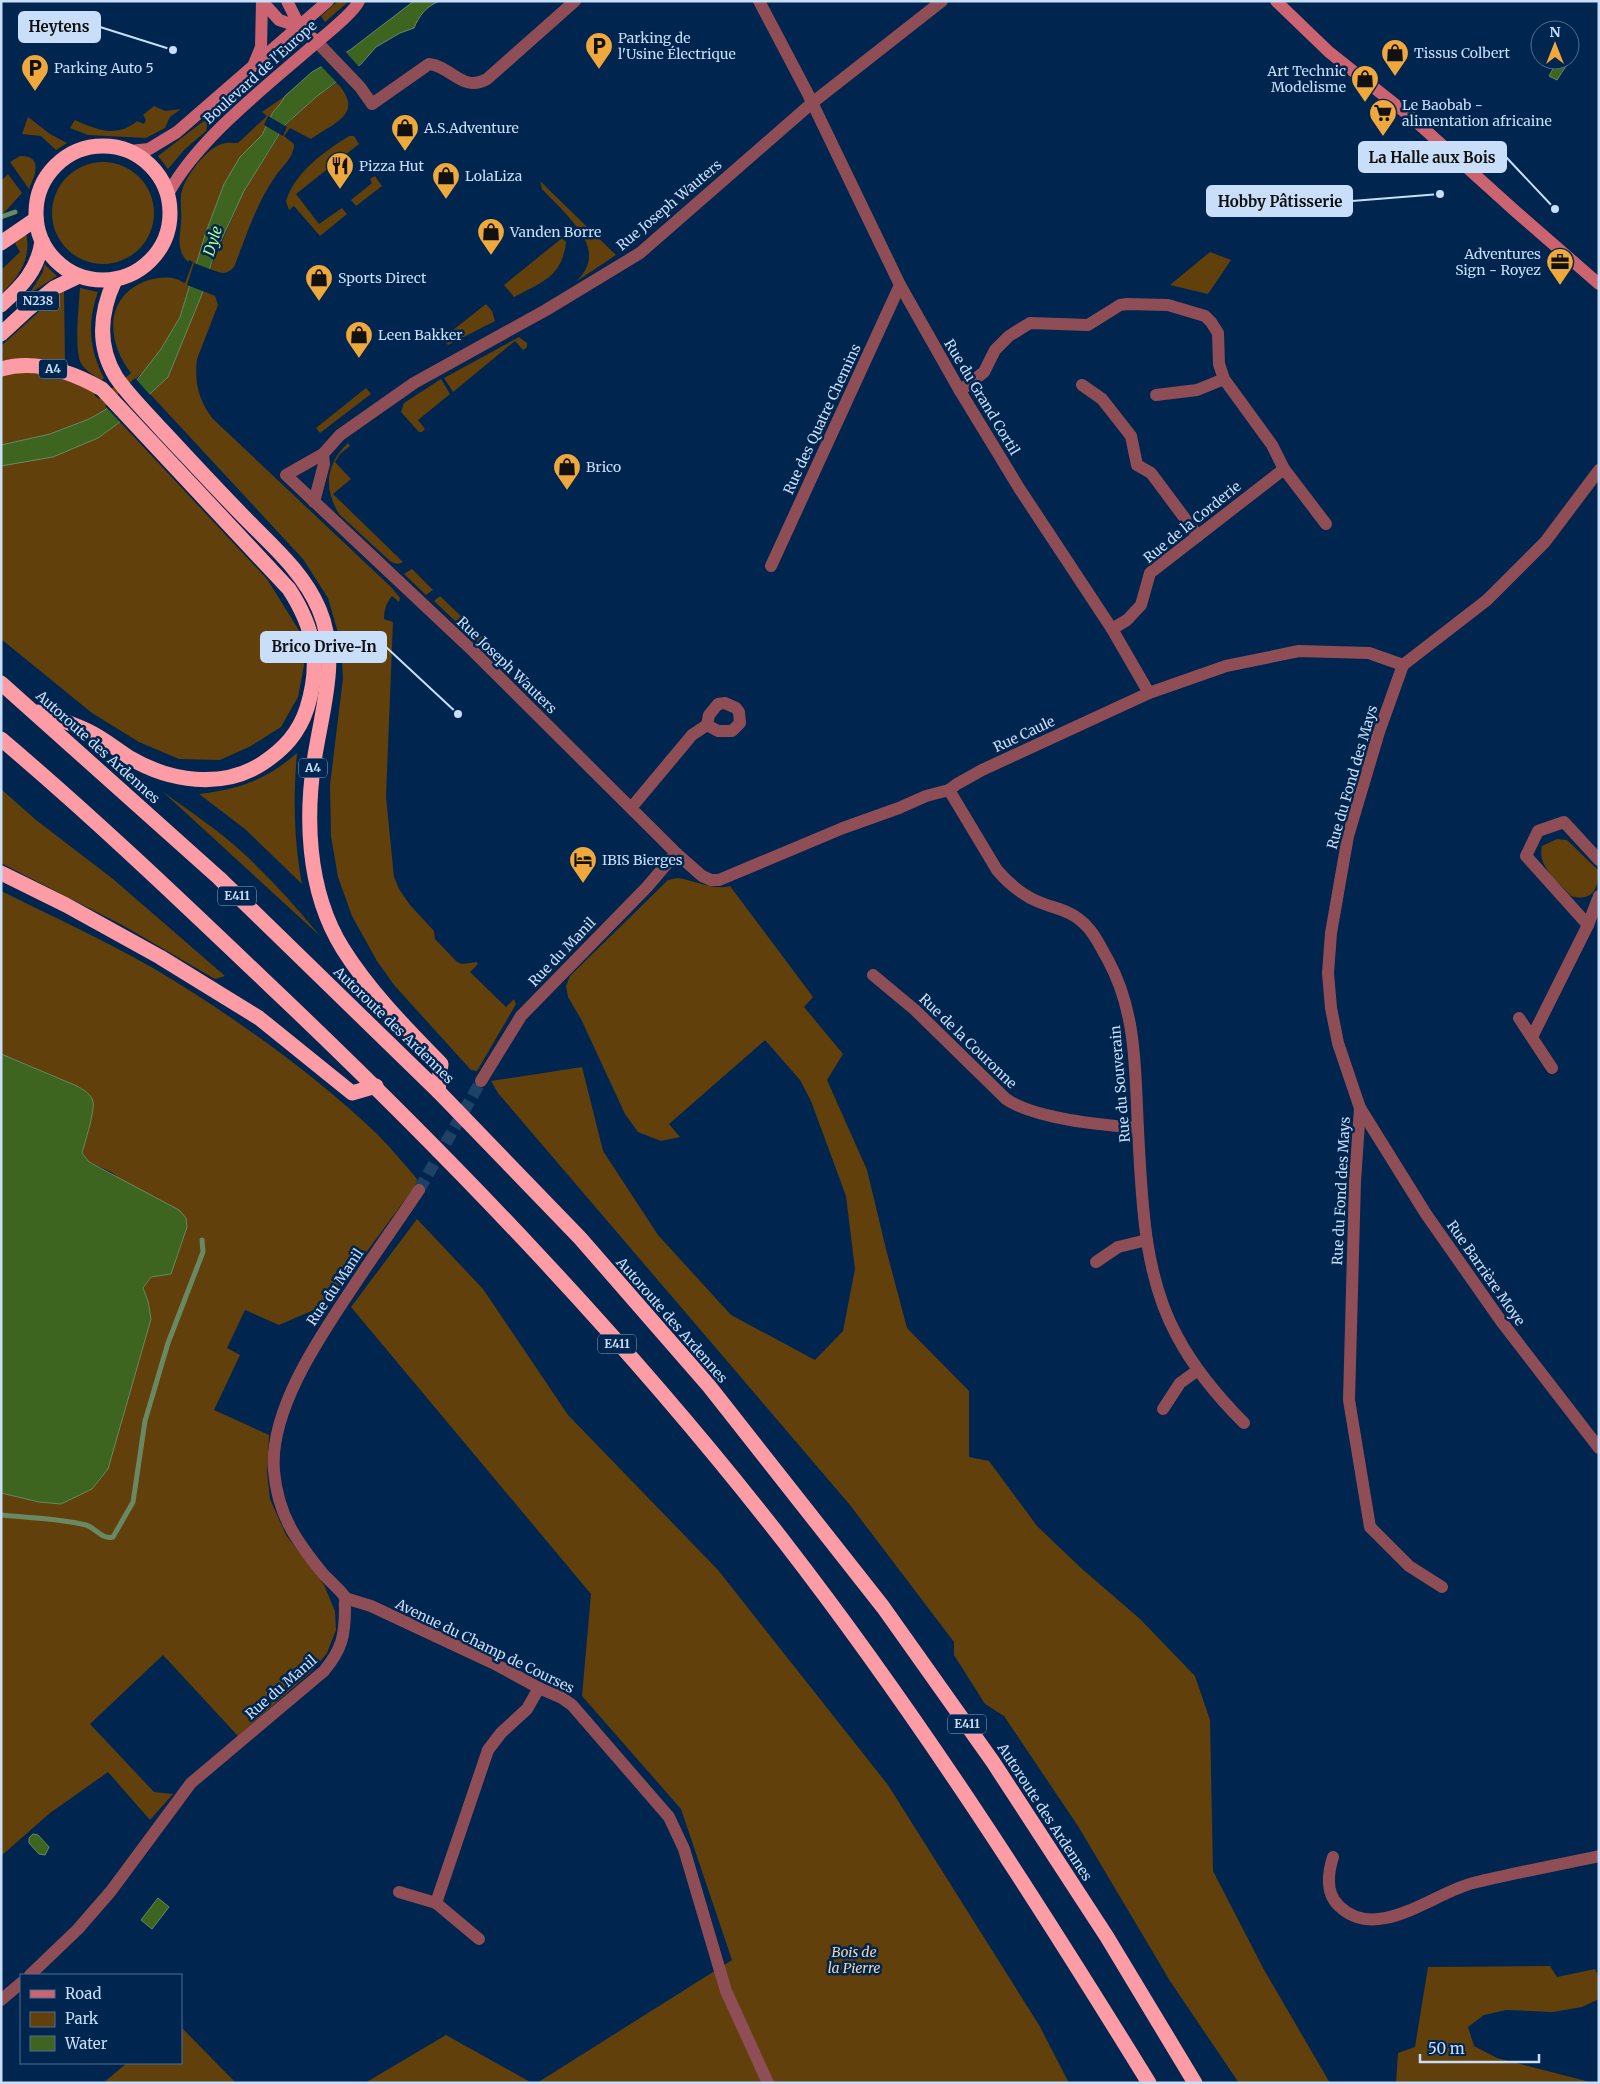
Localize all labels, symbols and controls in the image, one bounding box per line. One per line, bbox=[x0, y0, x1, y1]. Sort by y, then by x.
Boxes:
callout: Heytens bbox=[19, 12, 100, 42]
street label: Boulevard de l'Europe bbox=[200, 16, 320, 128]
text: Heytens bbox=[29, 17, 90, 36]
north arrow bbox=[1530, 20, 1580, 70]
text: N bbox=[1549, 23, 1561, 41]
place label: Parking de l'Usine Électrique bbox=[618, 29, 736, 63]
parking icon: Parking de l'Usine Électrique bbox=[584, 31, 614, 70]
shop icon: Tissus Colbert bbox=[1380, 38, 1410, 77]
place label: Tissus Colbert bbox=[1414, 44, 1510, 62]
parking icon: Parking Auto 5 bbox=[20, 53, 50, 92]
place label: Parking Auto 5 bbox=[54, 59, 154, 77]
place label: Art Technic Modelisme bbox=[1266, 62, 1346, 96]
shop icon: Art Technic Modelisme bbox=[1350, 64, 1380, 103]
place label: Le Baobab - alimentation africaine bbox=[1402, 96, 1552, 130]
supermarket icon: Le Baobab - alimentation africaine bbox=[1368, 98, 1398, 137]
shop icon: A.S.Adventure bbox=[390, 113, 420, 152]
place label: A.S.Adventure bbox=[423, 119, 519, 137]
callout: La Halle aux Bois bbox=[1359, 142, 1506, 172]
text: La Halle aux Bois bbox=[1368, 148, 1496, 167]
restaurant icon: Pizza Hut bbox=[325, 151, 355, 190]
street label: Rue Joseph Wauters bbox=[613, 156, 725, 254]
place label: Pizza Hut bbox=[359, 157, 424, 175]
shop icon: LolaLiza bbox=[431, 161, 461, 200]
place label: LolaLiza bbox=[465, 167, 523, 185]
callout: Hobby Pâtisserie bbox=[1207, 186, 1352, 216]
text: Hobby Pâtisserie bbox=[1218, 192, 1342, 211]
shop icon: Vanden Borre bbox=[476, 217, 506, 256]
water label: Dyle bbox=[199, 223, 226, 259]
place label: Vanden Borre bbox=[509, 223, 601, 241]
place label: Adventures Sign - Royez bbox=[1455, 245, 1541, 279]
office icon: Adventures Sign - Royez bbox=[1545, 247, 1575, 286]
shop icon: Sports Direct bbox=[304, 263, 334, 302]
place label: Sports Direct bbox=[338, 269, 427, 287]
road number: N238 bbox=[17, 292, 59, 310]
shop icon: Leen Bakker bbox=[344, 320, 374, 359]
place label: Leen Bakker bbox=[378, 326, 463, 344]
street label: Rue du Grand Cortil bbox=[940, 336, 1024, 459]
street label: Rue des Quatre Chemins bbox=[779, 341, 865, 497]
road number: A4 bbox=[39, 359, 67, 378]
shop icon: Brico bbox=[552, 452, 582, 491]
place label: Brico bbox=[586, 458, 621, 476]
street label: Rue de la Corderie bbox=[1140, 477, 1244, 567]
street label: Rue Joseph Wauters bbox=[453, 613, 561, 717]
callout: Brico Drive-In bbox=[261, 632, 386, 662]
text: Brico Drive-In bbox=[271, 637, 377, 656]
street label: Autoroute des Ardennes bbox=[32, 686, 164, 808]
street label: Rue du Fond des Mays bbox=[1323, 703, 1381, 851]
street label: Rue Caule bbox=[990, 712, 1058, 756]
road number: A4 bbox=[299, 758, 327, 778]
hotel icon: IBIS Bierges bbox=[568, 845, 598, 884]
place label: IBIS Bierges bbox=[602, 851, 683, 869]
road number: E411 bbox=[218, 886, 256, 906]
street label: Rue du Manil bbox=[525, 913, 600, 990]
street label: Autoroute des Ardennes bbox=[329, 962, 458, 1087]
street label: Rue de la Couronne bbox=[915, 990, 1021, 1092]
street label: Rue du Souverain bbox=[1106, 1025, 1134, 1143]
street label: Rue du Fond des Mays bbox=[1328, 1116, 1354, 1266]
street label: Rue Barrière Moye bbox=[1443, 1217, 1529, 1329]
street label: Rue du Manil bbox=[303, 1245, 368, 1329]
street label: Autoroute des Ardennes bbox=[612, 1253, 732, 1387]
road number: E411 bbox=[598, 1335, 636, 1354]
street label: Avenue du Champ de Courses bbox=[392, 1594, 577, 1697]
street label: Rue du Manil bbox=[242, 1651, 321, 1723]
road number: E411 bbox=[948, 1715, 986, 1734]
street label: Autoroute des Ardennes bbox=[993, 1739, 1096, 1884]
park label: Bois de la Pierre bbox=[828, 1943, 880, 1977]
legend bbox=[20, 1974, 182, 2064]
text: Road bbox=[65, 1984, 101, 2003]
text: Park bbox=[65, 2009, 99, 2028]
scale bar bbox=[1420, 2032, 1539, 2064]
text: Water bbox=[64, 2034, 108, 2053]
text: 50 m bbox=[1428, 2039, 1465, 2058]

